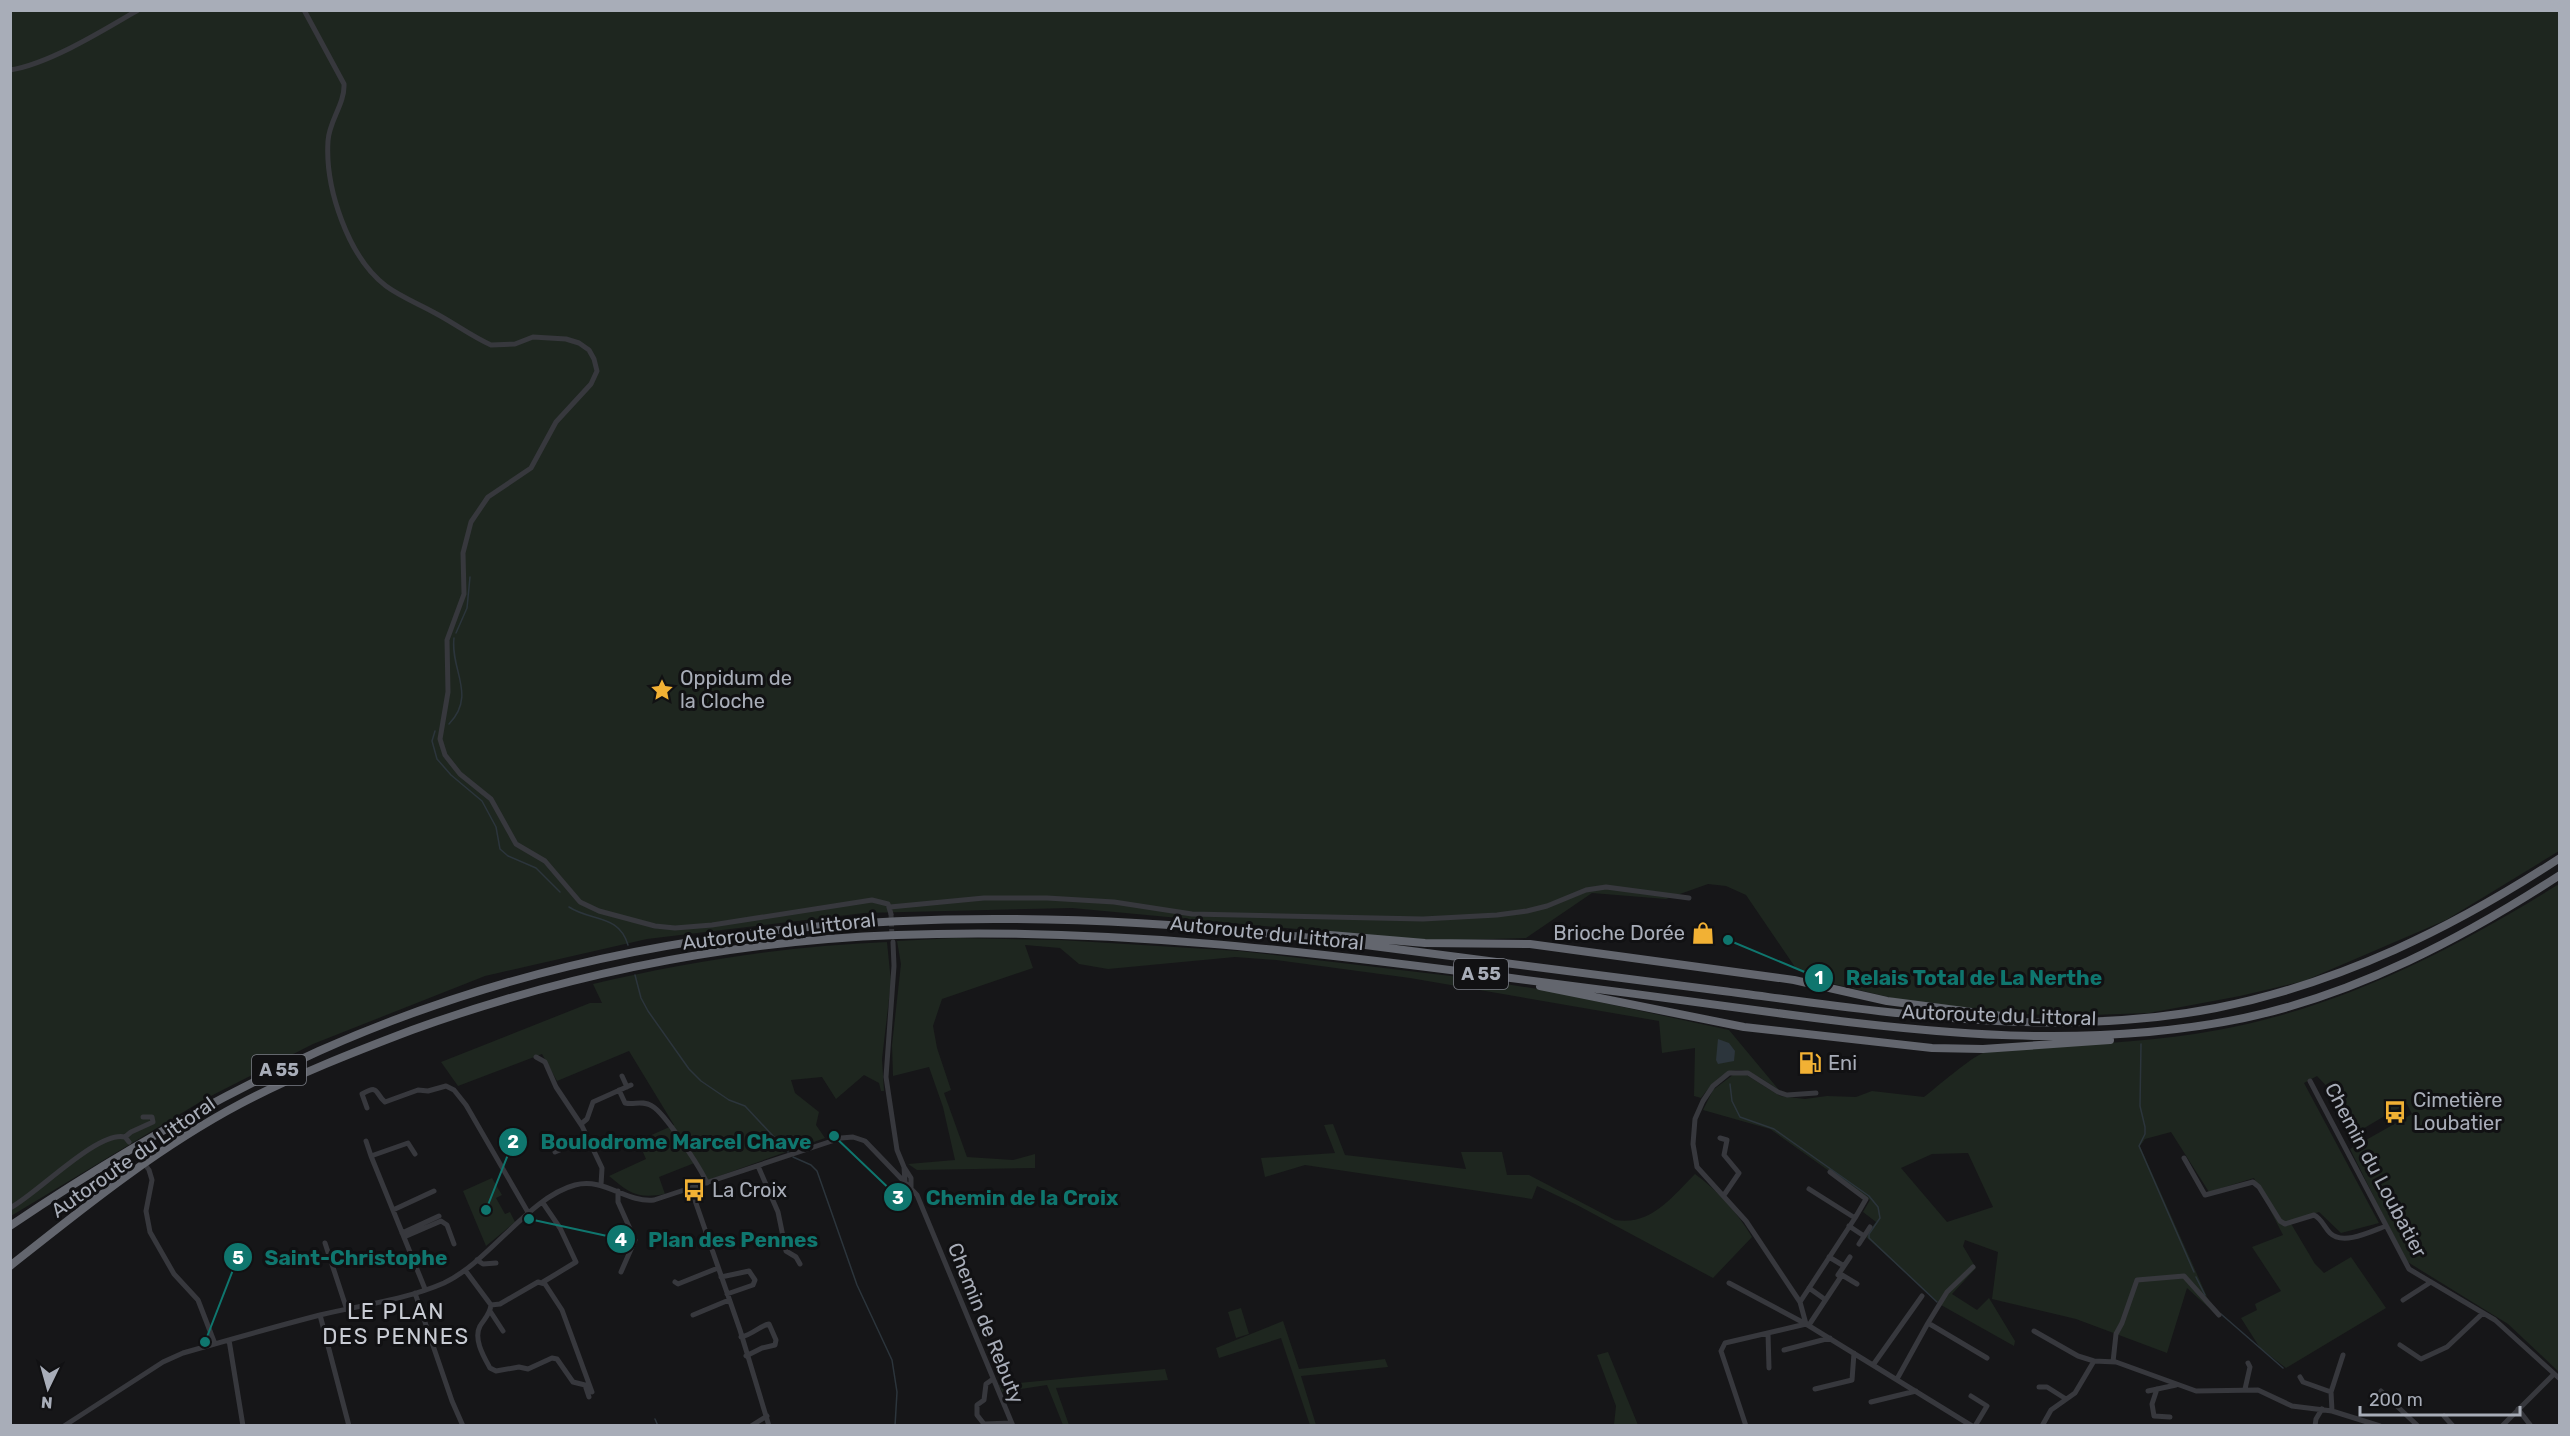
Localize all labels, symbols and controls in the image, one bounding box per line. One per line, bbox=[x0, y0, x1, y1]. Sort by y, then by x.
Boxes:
place label: Oppidum de la Cloche bbox=[680, 666, 792, 713]
place icon: Oppidum de la Cloche bbox=[649, 677, 675, 703]
street label: Autoroute du Littoral bbox=[681, 907, 877, 955]
street label: Autoroute du Littoral bbox=[1169, 911, 1365, 955]
shop icon: Brioche Dorée bbox=[1690, 920, 1716, 946]
place label: Brioche Dorée bbox=[1553, 921, 1685, 945]
road number: A 55 bbox=[1454, 959, 1508, 989]
callout: Relais Total de La Nerthe bbox=[1804, 959, 2115, 998]
text: Relais Total de La Nerthe bbox=[1846, 965, 2102, 990]
text: 1 bbox=[1815, 967, 1823, 989]
street label: Autoroute du Littoral bbox=[1901, 1000, 2097, 1030]
fuel station icon: Eni bbox=[1797, 1050, 1823, 1076]
place label: Eni bbox=[1828, 1051, 1857, 1075]
road number: A 55 bbox=[252, 1055, 306, 1085]
street label: Chemin du Loubatier bbox=[2320, 1079, 2432, 1262]
place label: Cimetière Loubatier bbox=[2413, 1088, 2503, 1135]
street label: Autoroute du Littoral bbox=[46, 1091, 220, 1223]
bus stop icon: Cimetière Loubatier bbox=[2382, 1099, 2408, 1125]
callout: Boulodrome Marcel Chave bbox=[498, 1122, 823, 1161]
text: Boulodrome Marcel Chave bbox=[540, 1129, 812, 1154]
text: 2 bbox=[507, 1131, 519, 1153]
bus stop icon: La Croix bbox=[681, 1177, 707, 1203]
place label: La Croix bbox=[712, 1178, 787, 1202]
callout: Chemin de la Croix bbox=[883, 1178, 1130, 1217]
text: Chemin de la Croix bbox=[926, 1185, 1119, 1210]
text: 3 bbox=[892, 1187, 904, 1209]
callout: Plan des Pennes bbox=[606, 1220, 830, 1259]
text: Plan des Pennes bbox=[648, 1227, 818, 1252]
text: 4 bbox=[615, 1229, 627, 1251]
callout: Saint-Christophe bbox=[223, 1238, 460, 1277]
street label: Chemin de Rebuty bbox=[943, 1239, 1029, 1407]
text: Saint-Christophe bbox=[265, 1245, 447, 1270]
text: 5 bbox=[232, 1247, 244, 1269]
district label: LE PLAN DES PENNES bbox=[322, 1298, 470, 1350]
north arrow bbox=[18, 1358, 78, 1418]
scale bar bbox=[2360, 1379, 2520, 1417]
text: 200 m bbox=[2369, 1389, 2423, 1411]
text: N bbox=[40, 1392, 53, 1412]

